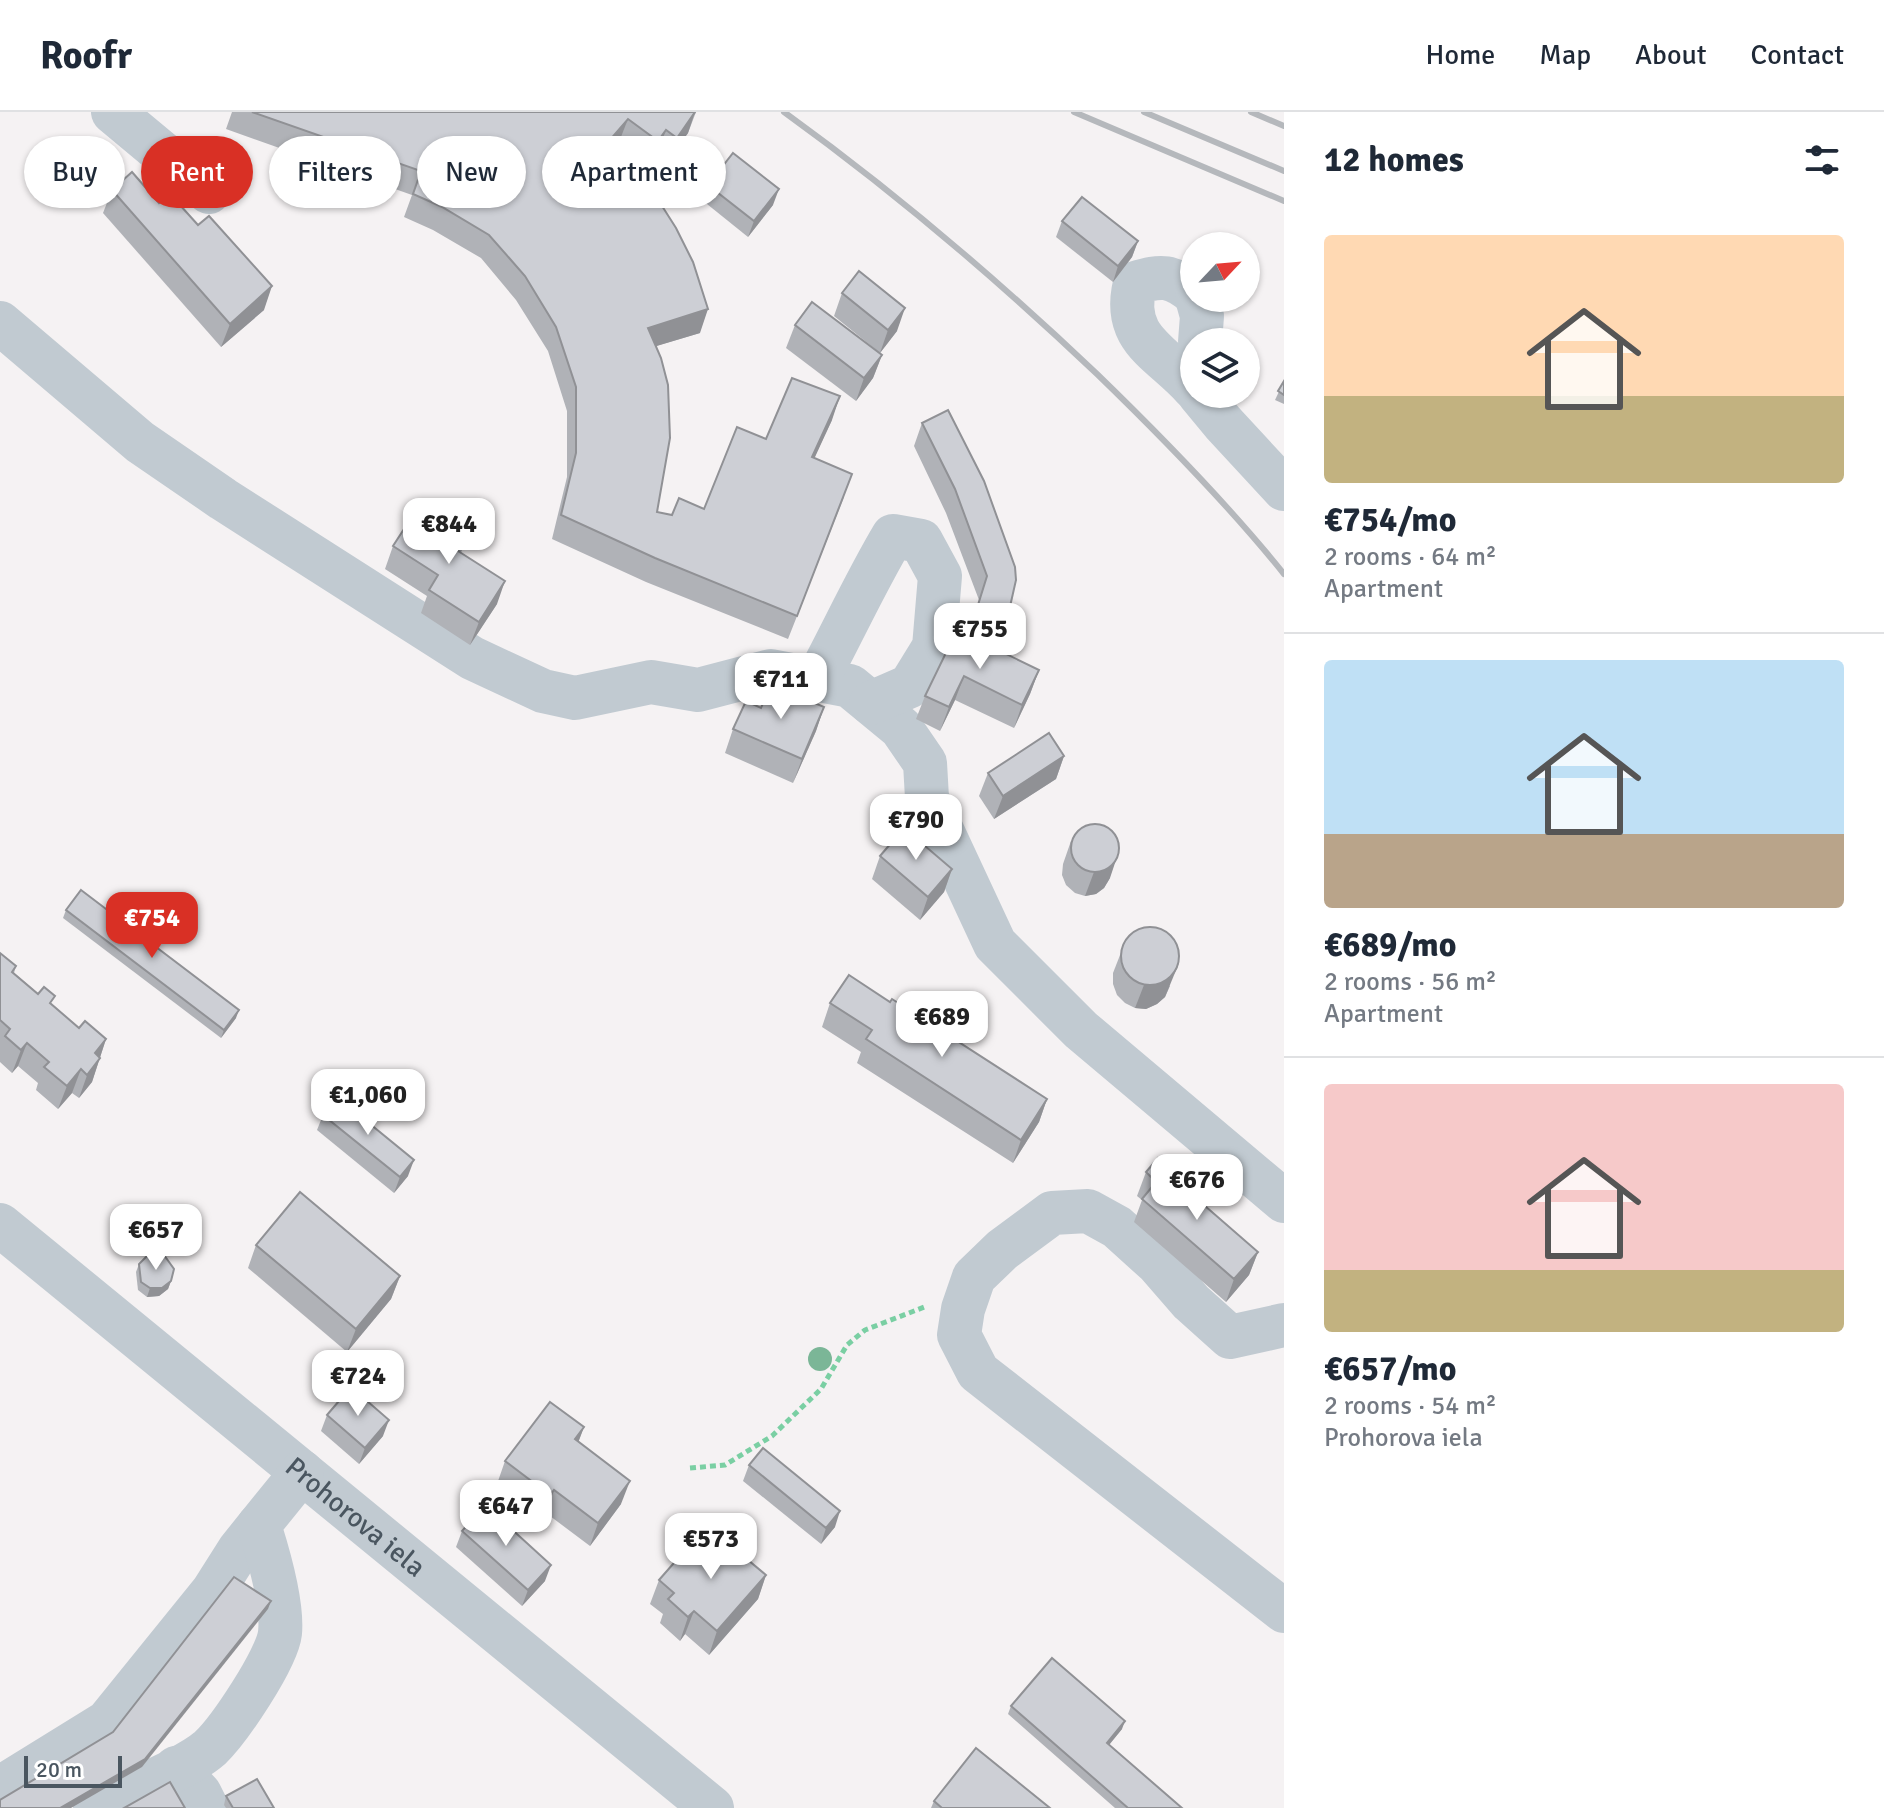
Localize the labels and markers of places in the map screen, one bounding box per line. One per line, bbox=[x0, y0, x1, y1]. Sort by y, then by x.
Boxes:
pin: €844 bbox=[402, 498, 496, 566]
pin: €755 bbox=[933, 603, 1027, 671]
pin: €711 bbox=[734, 653, 828, 721]
pin: €790 bbox=[869, 794, 963, 862]
pin: €754 bbox=[105, 892, 199, 960]
pin: €689 bbox=[895, 991, 989, 1059]
pin: €1,060 bbox=[303, 1069, 433, 1137]
pin: €676 bbox=[1150, 1154, 1244, 1222]
pin: €657 bbox=[109, 1204, 203, 1272]
pin: €724 bbox=[311, 1350, 405, 1418]
pin: €647 bbox=[459, 1480, 553, 1548]
pin: €573 bbox=[664, 1513, 758, 1581]

